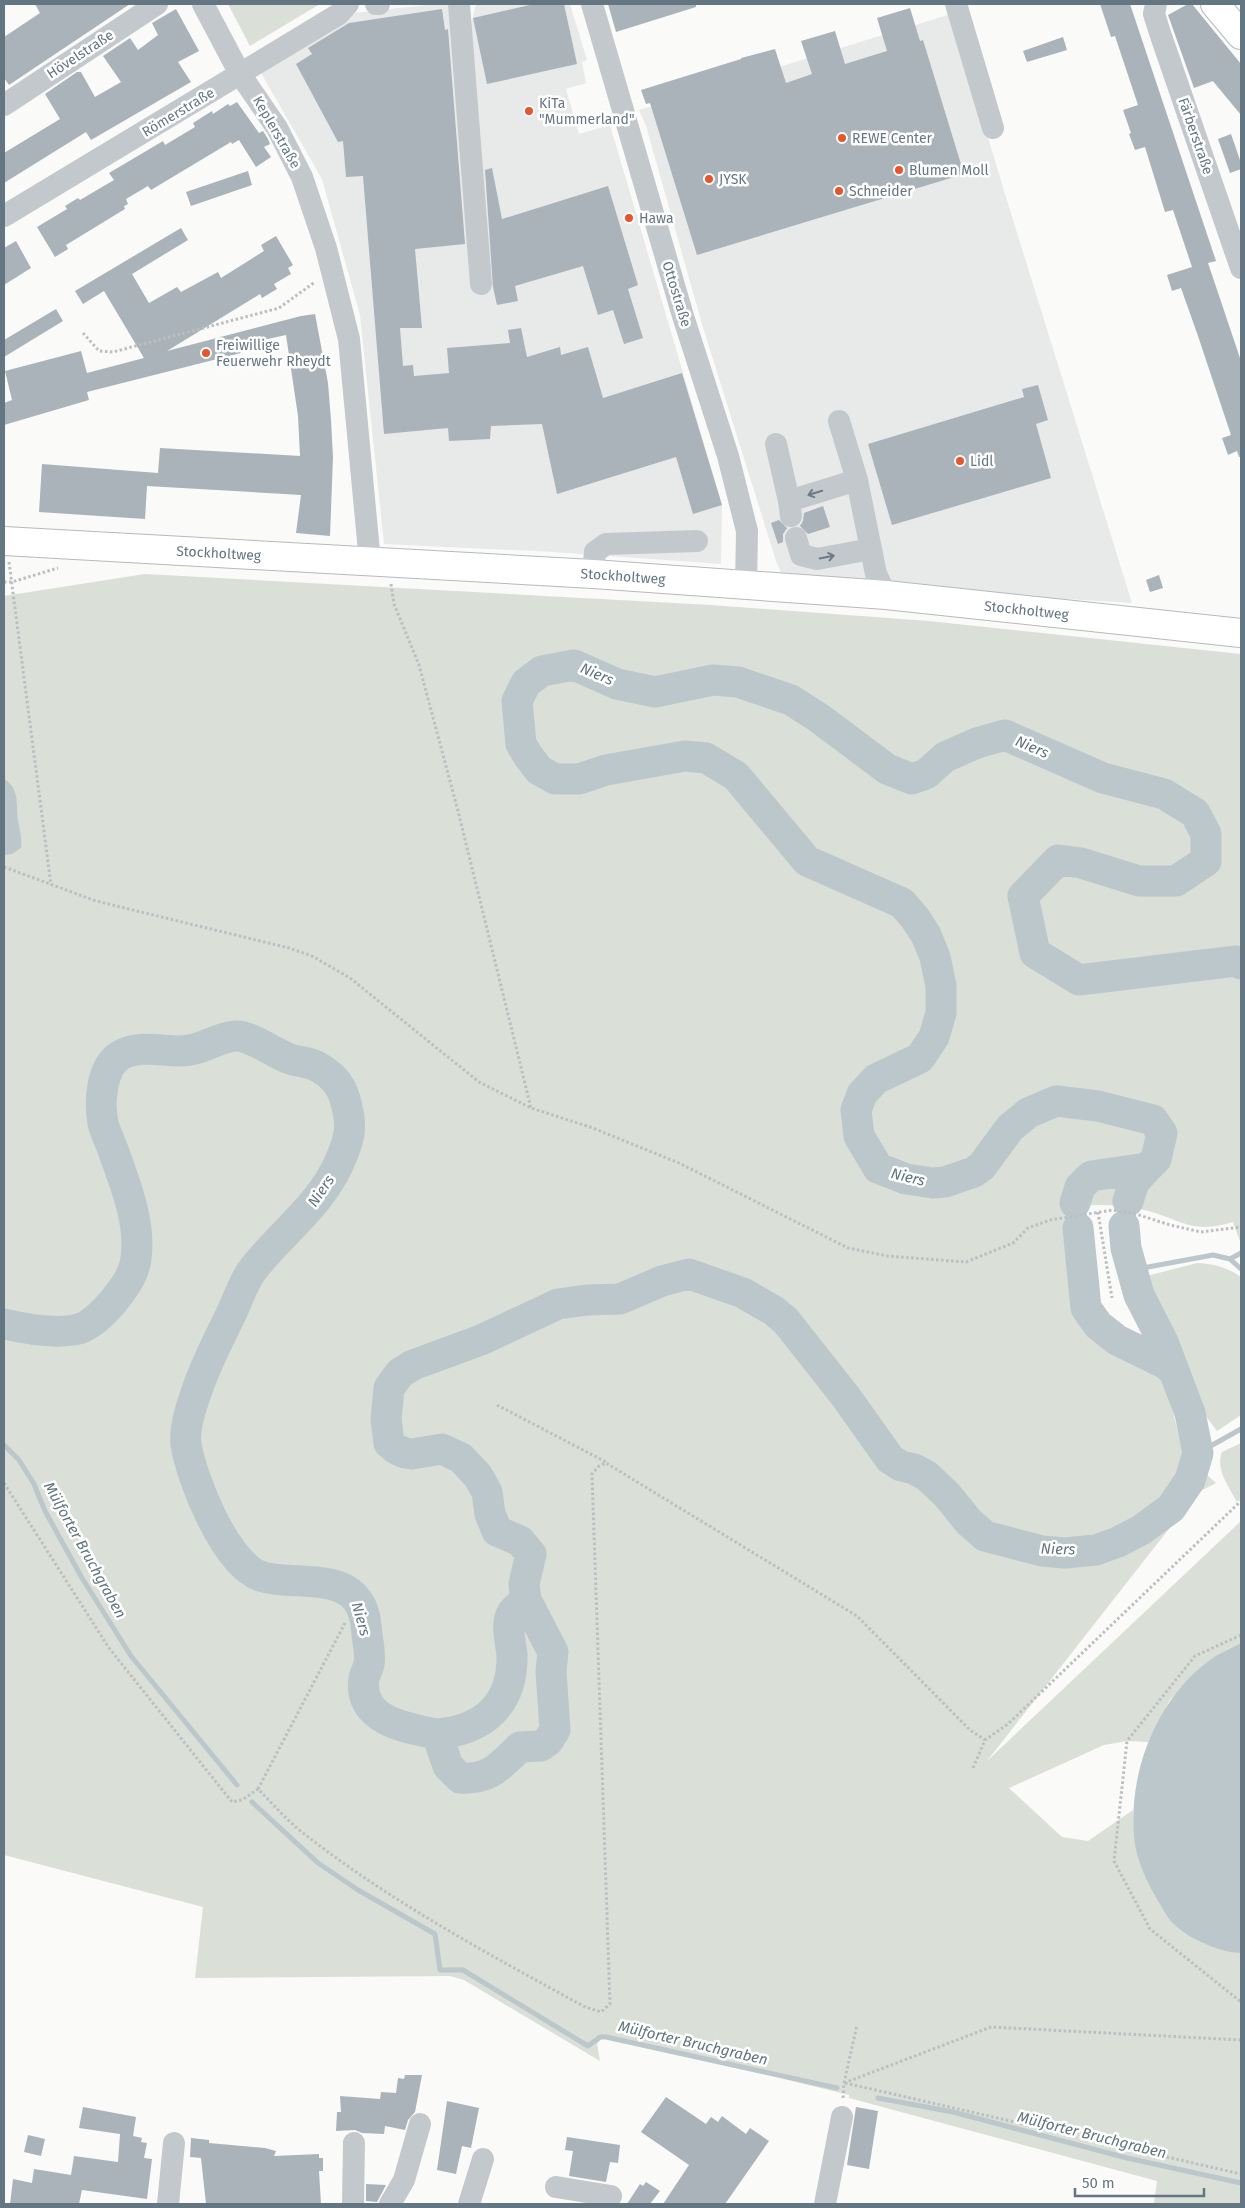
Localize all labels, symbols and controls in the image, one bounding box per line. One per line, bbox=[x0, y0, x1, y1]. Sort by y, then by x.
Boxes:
street label: Hövelstraße bbox=[44, 27, 117, 82]
street label: Römerstraße bbox=[139, 84, 217, 141]
street label: Keplerstraße bbox=[249, 93, 304, 172]
place label: KiTa "Mummerland" bbox=[539, 95, 634, 128]
street label: Färberstraße bbox=[1174, 95, 1217, 177]
marker: KiTa "Mummerland" bbox=[523, 105, 535, 117]
place label: REWE Center bbox=[852, 130, 933, 147]
marker: REWE Center bbox=[836, 132, 848, 144]
place label: Blumen Moll bbox=[909, 162, 989, 179]
marker: Blumen Moll bbox=[893, 164, 905, 176]
place label: JYSK bbox=[719, 171, 747, 188]
marker: JYSK bbox=[703, 173, 715, 185]
place label: Schneider bbox=[849, 183, 913, 200]
marker: Schneider bbox=[833, 185, 845, 197]
place label: Hawa bbox=[639, 210, 674, 227]
marker: Hawa bbox=[623, 212, 635, 224]
street label: Ottostraße bbox=[658, 259, 695, 329]
place label: Freiwillige Feuerwehr Rheydt bbox=[216, 337, 332, 370]
marker: Freiwillige Feuerwehr Rheydt bbox=[200, 347, 212, 359]
place label: Lidl bbox=[970, 453, 993, 470]
marker: Lidl bbox=[954, 455, 966, 467]
one-way arrow bbox=[808, 489, 824, 498]
street label: Stockholtweg bbox=[176, 543, 262, 564]
one-way arrow bbox=[819, 552, 835, 562]
street label: Stockholtweg bbox=[580, 565, 667, 588]
street label: Stockholtweg bbox=[983, 598, 1070, 624]
water label: Niers bbox=[578, 659, 616, 689]
water label: Niers bbox=[1013, 732, 1051, 762]
water label: Niers bbox=[889, 1164, 927, 1190]
water label: Niers bbox=[304, 1172, 338, 1210]
water label: Mülforter Bruchgraben bbox=[40, 1479, 130, 1621]
water label: Niers bbox=[1040, 1539, 1076, 1559]
water label: Niers bbox=[348, 1600, 374, 1638]
water label: Mülforter Bruchgraben bbox=[616, 2017, 770, 2069]
water label: Mülforter Bruchgraben bbox=[1016, 2108, 1168, 2162]
scale bar bbox=[1075, 2166, 1204, 2198]
text: 50 m bbox=[1082, 2174, 1115, 2192]

